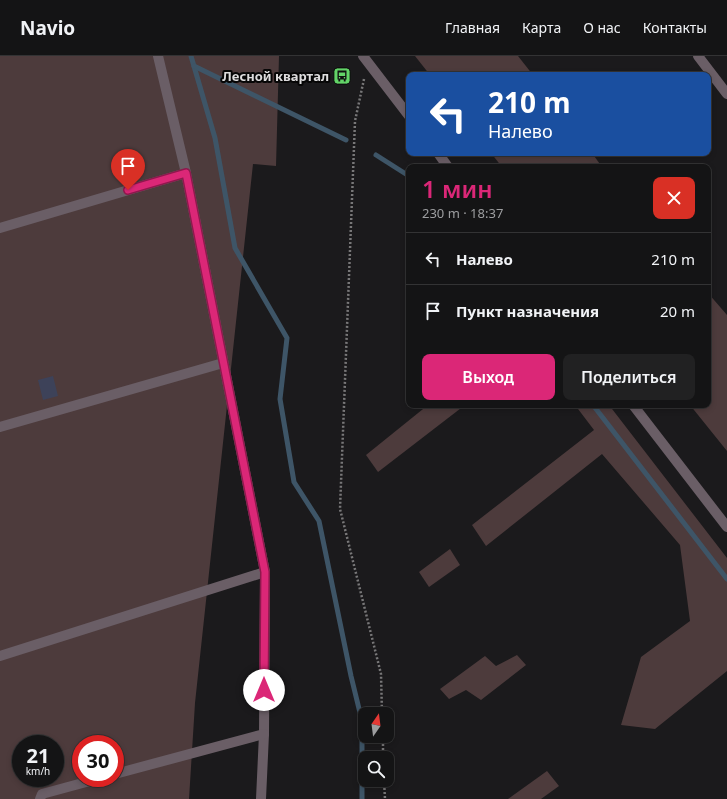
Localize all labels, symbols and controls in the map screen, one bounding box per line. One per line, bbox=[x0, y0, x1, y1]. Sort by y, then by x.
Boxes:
text: Navio bbox=[20, 15, 75, 41]
text: Главная bbox=[445, 18, 500, 37]
text: Карта bbox=[522, 18, 561, 37]
text: О нас bbox=[583, 18, 621, 37]
text: Контакты bbox=[643, 18, 707, 37]
bus stop icon: Лесной квартал bbox=[332, 66, 352, 86]
place label: Лесной квартал bbox=[222, 67, 329, 85]
text: 210 m bbox=[488, 83, 571, 121]
icon: left bbox=[422, 88, 474, 140]
text: Налево bbox=[488, 119, 553, 143]
pin bbox=[111, 149, 145, 190]
icon: arrive bbox=[117, 155, 139, 177]
text: 1 мин bbox=[422, 172, 493, 205]
button: close bbox=[653, 177, 695, 219]
text: 230 m · 18:37 bbox=[422, 204, 503, 222]
icon: left bbox=[422, 248, 444, 270]
text: Налево bbox=[456, 249, 513, 269]
text: 210 m bbox=[651, 249, 695, 269]
icon: arrive bbox=[422, 300, 444, 322]
text: Пункт назначения bbox=[456, 301, 599, 321]
text: 20 m bbox=[660, 301, 695, 321]
button: Выход bbox=[422, 354, 555, 400]
button: Поделиться bbox=[563, 354, 695, 400]
position arrow bbox=[243, 669, 285, 711]
north arrow bbox=[358, 707, 394, 743]
map controls bbox=[358, 707, 394, 787]
speed limit sign: 30 bbox=[72, 735, 124, 787]
text: 21 bbox=[27, 742, 49, 769]
button: search bbox=[358, 751, 394, 787]
text: km/h bbox=[26, 764, 50, 778]

